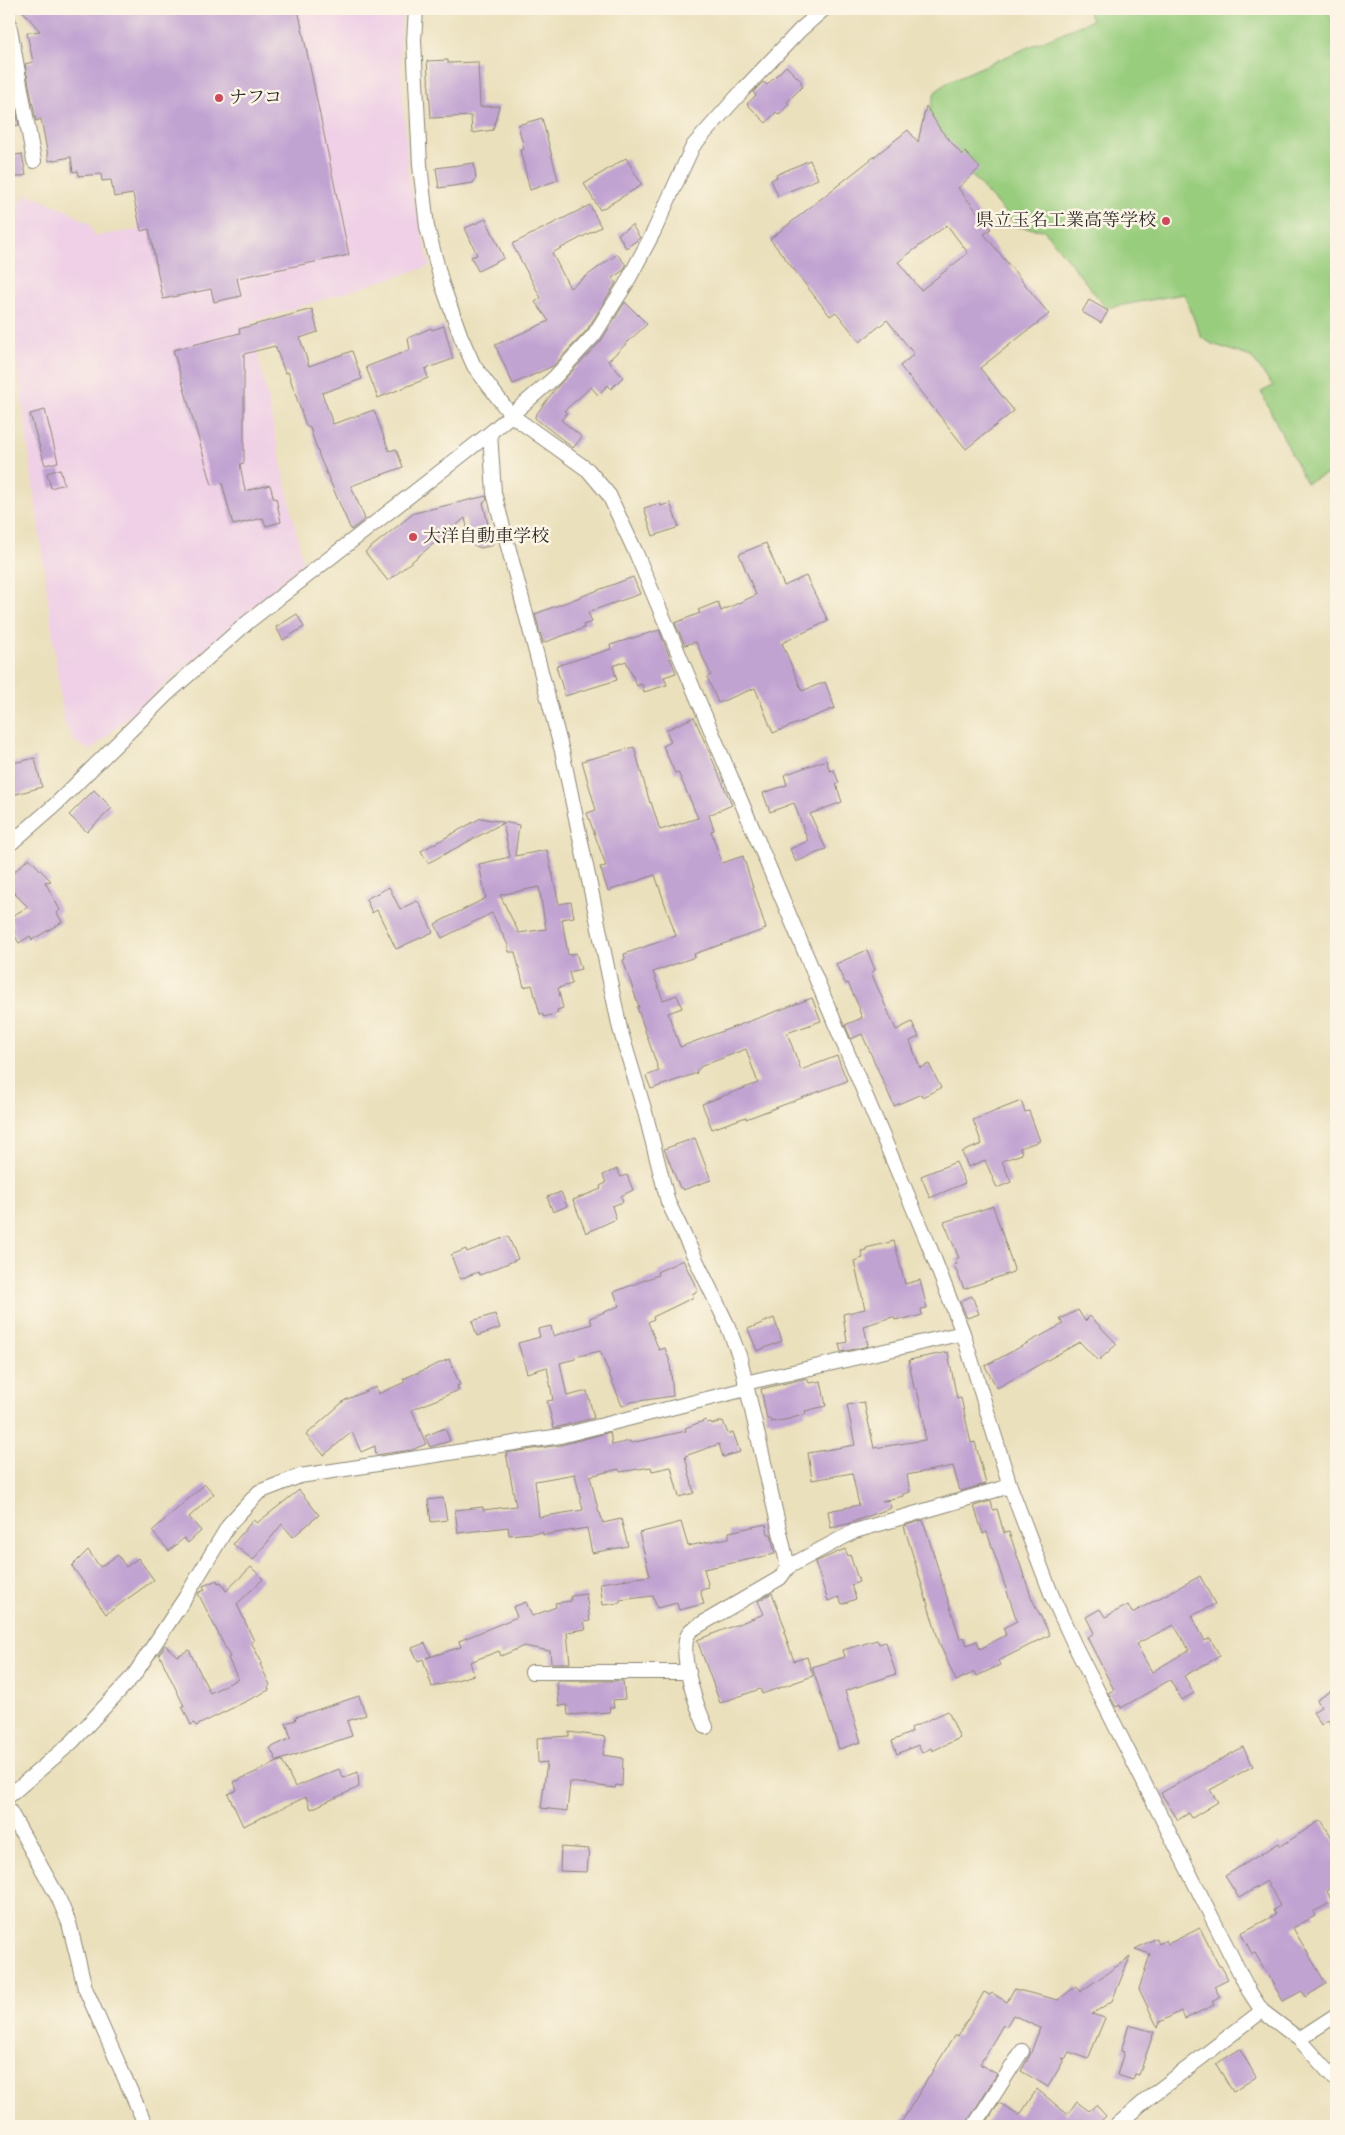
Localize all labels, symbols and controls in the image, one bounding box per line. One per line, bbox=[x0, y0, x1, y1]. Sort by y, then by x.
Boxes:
place label: ナフコ bbox=[229, 86, 282, 111]
marker: ナフコ bbox=[213, 92, 225, 104]
place label: 県立玉名工業高等学校 bbox=[976, 209, 1156, 234]
marker: 県立玉名工業高等学校 bbox=[1160, 215, 1172, 227]
place label: 大洋自動車学校 bbox=[423, 525, 549, 550]
marker: 大洋自動車学校 bbox=[407, 531, 419, 543]

